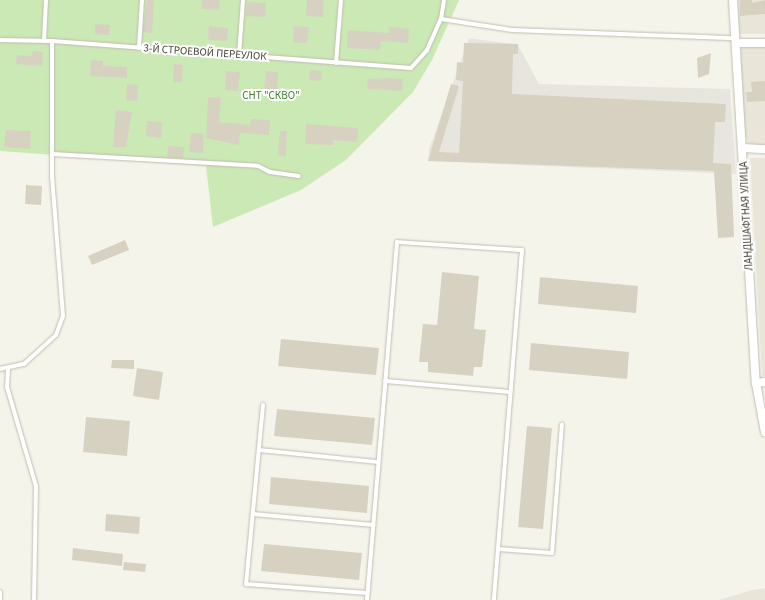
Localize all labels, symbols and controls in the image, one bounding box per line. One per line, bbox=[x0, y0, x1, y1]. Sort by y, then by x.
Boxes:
street label: 3-Й СТРОЕВОЙ ПЕРЕУЛОК bbox=[143, 42, 267, 64]
park label: СНТ "СКВО" bbox=[242, 89, 300, 103]
street label: ЛАНДШАФТНАЯ УЛИЦА bbox=[738, 161, 756, 271]

